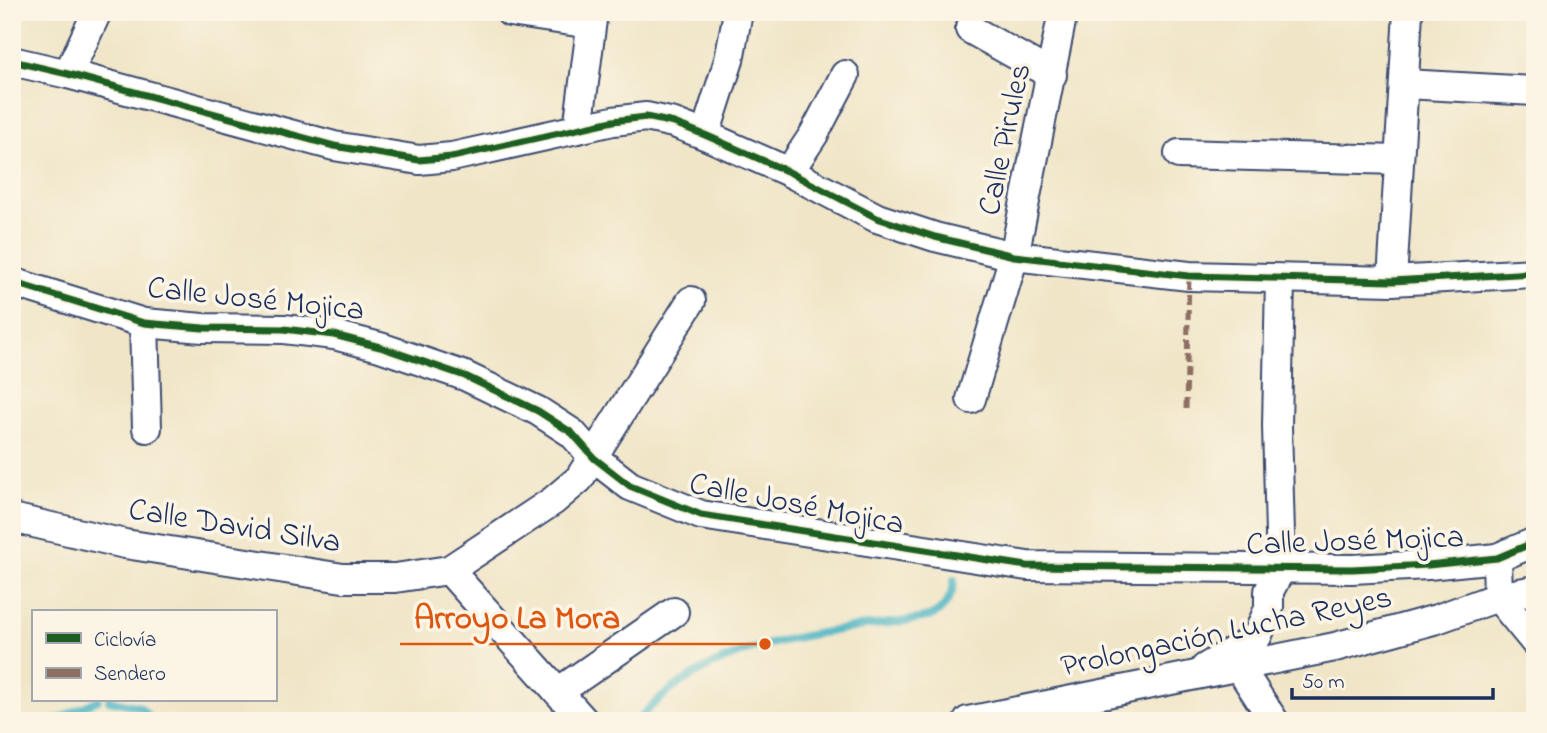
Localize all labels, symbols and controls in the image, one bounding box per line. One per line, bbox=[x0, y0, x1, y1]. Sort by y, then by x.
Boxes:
street label: Calle Pirules bbox=[967, 59, 1045, 220]
street label: Calle José Mojica bbox=[145, 266, 366, 335]
street label: Calle José Mojica bbox=[685, 462, 908, 549]
street label: Calle David Silva bbox=[125, 487, 344, 567]
street label: Calle José Mojica bbox=[1245, 515, 1465, 570]
street label: Prolongación Lucha Reyes bbox=[1057, 575, 1397, 691]
callout: Arroyo La Mora bbox=[400, 590, 635, 644]
text: Arroyo La Mora bbox=[414, 596, 620, 645]
legend bbox=[32, 610, 276, 702]
text: Ciclovía bbox=[94, 626, 156, 656]
scale bar bbox=[1292, 656, 1493, 700]
text: Sendero bbox=[94, 660, 166, 690]
text: 50 m bbox=[1302, 668, 1345, 698]

